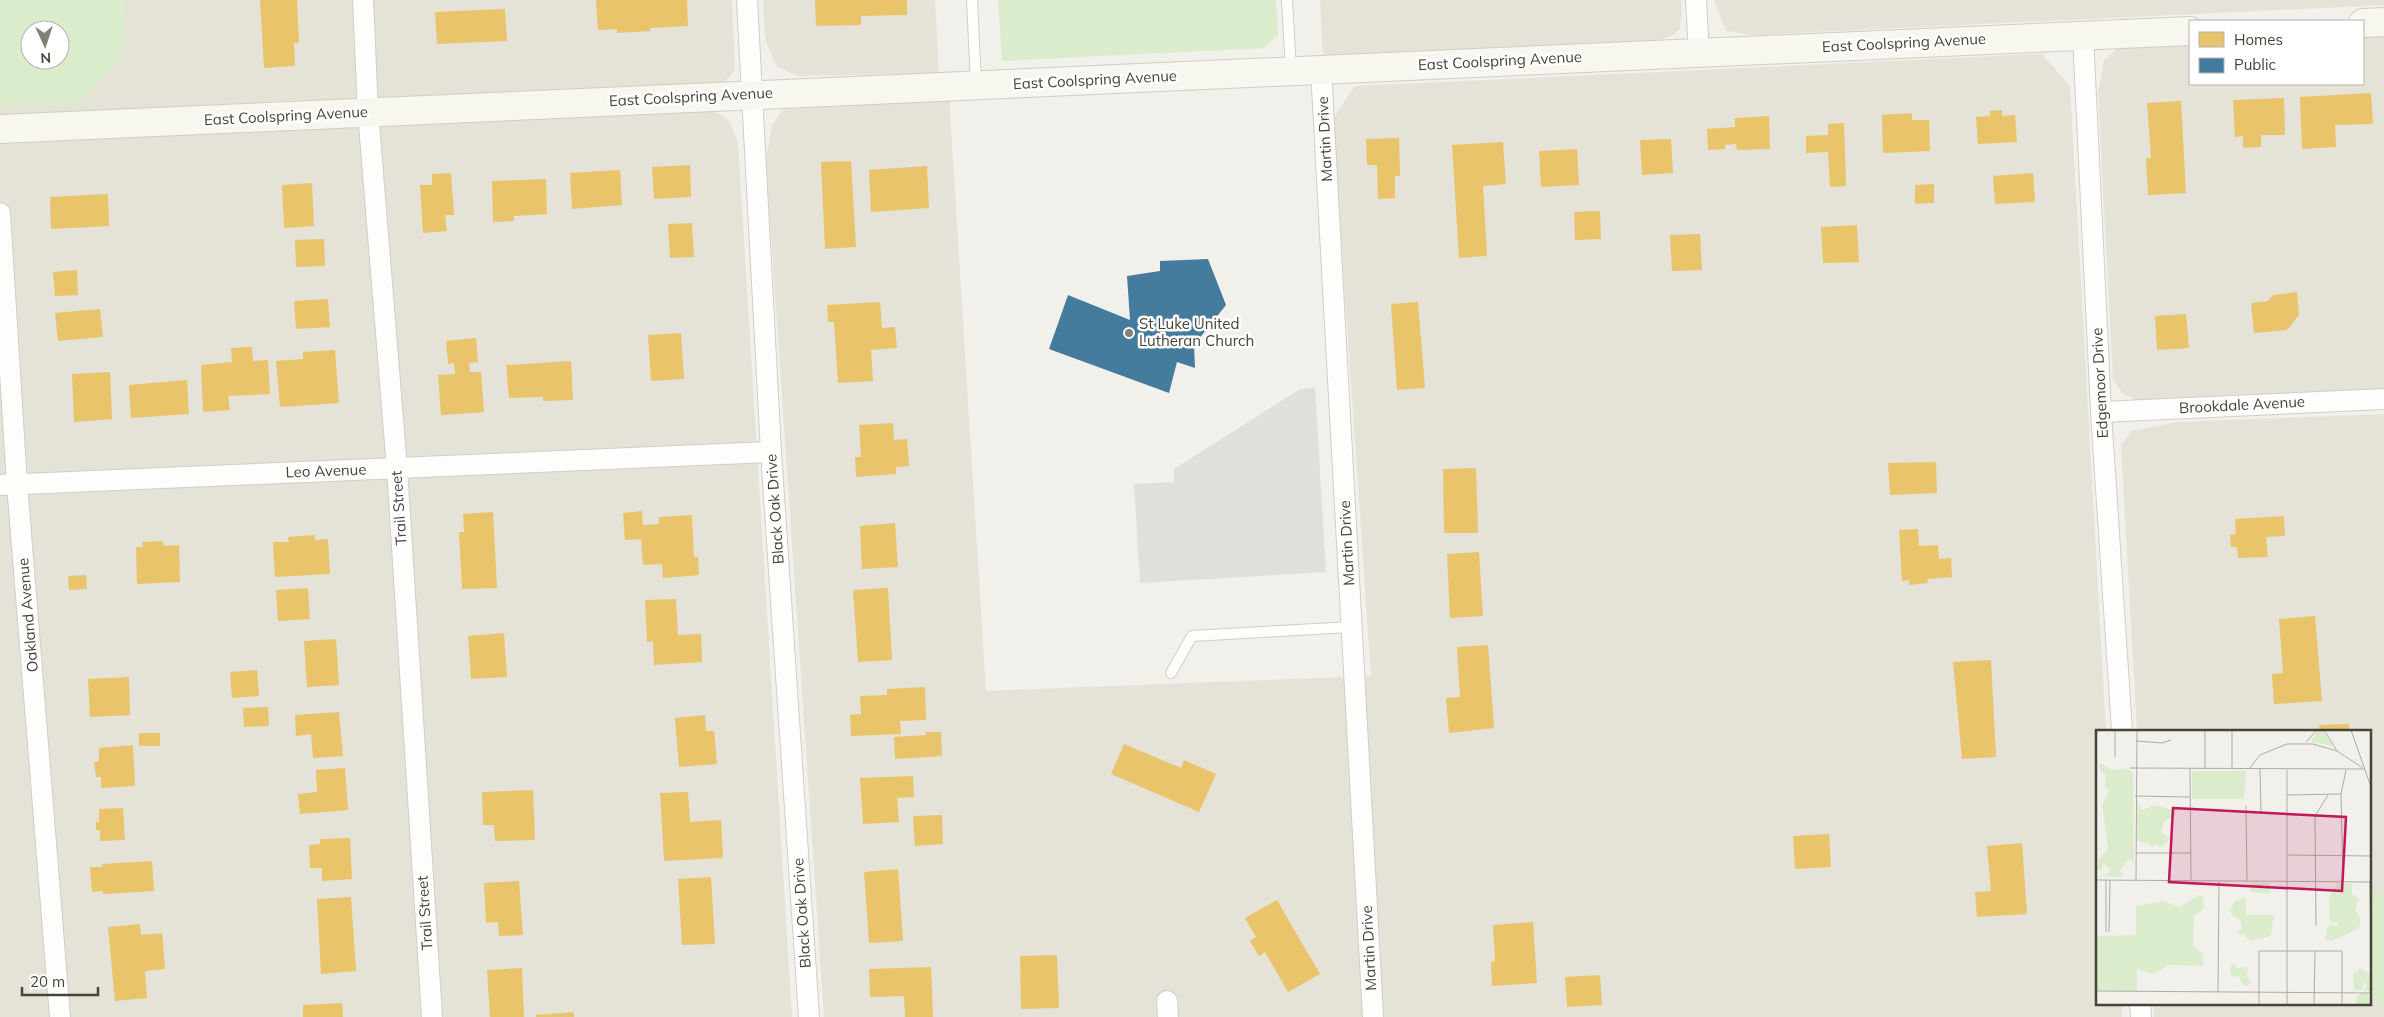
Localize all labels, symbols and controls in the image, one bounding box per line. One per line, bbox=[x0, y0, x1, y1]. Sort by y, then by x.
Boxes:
north arrow bbox=[20, 20, 70, 70]
legend bbox=[2189, 20, 2364, 85]
street label: East Coolspring Avenue bbox=[1822, 29, 1986, 56]
text: Homes bbox=[2234, 30, 2283, 49]
street label: East Coolspring Avenue bbox=[1418, 47, 1582, 74]
text: N bbox=[40, 49, 51, 67]
text: Public bbox=[2234, 55, 2276, 74]
street label: East Coolspring Avenue bbox=[1013, 66, 1177, 93]
street label: East Coolspring Avenue bbox=[609, 83, 773, 110]
street label: Martin Drive bbox=[1313, 96, 1336, 182]
street label: East Coolspring Avenue bbox=[204, 102, 368, 129]
place label: St Luke United Lutheran Church bbox=[1139, 314, 1254, 350]
marker: St Luke United Lutheran Church bbox=[1123, 327, 1135, 339]
street label: Edgemoor Drive bbox=[2087, 327, 2112, 439]
street label: Brookdale Avenue bbox=[2179, 392, 2305, 417]
street label: Black Oak Drive bbox=[761, 453, 788, 565]
street label: Leo Avenue bbox=[285, 460, 367, 481]
street label: Trail Street bbox=[386, 470, 411, 546]
street label: Martin Drive bbox=[1335, 500, 1358, 586]
street label: Oakland Avenue bbox=[13, 557, 42, 673]
inset map bbox=[2096, 730, 2372, 1004]
street label: Black Oak Drive bbox=[788, 857, 815, 969]
street label: Trail Street bbox=[412, 875, 437, 951]
street label: Martin Drive bbox=[1357, 905, 1380, 991]
scale bar bbox=[22, 964, 99, 996]
text: 20 m bbox=[30, 972, 65, 991]

